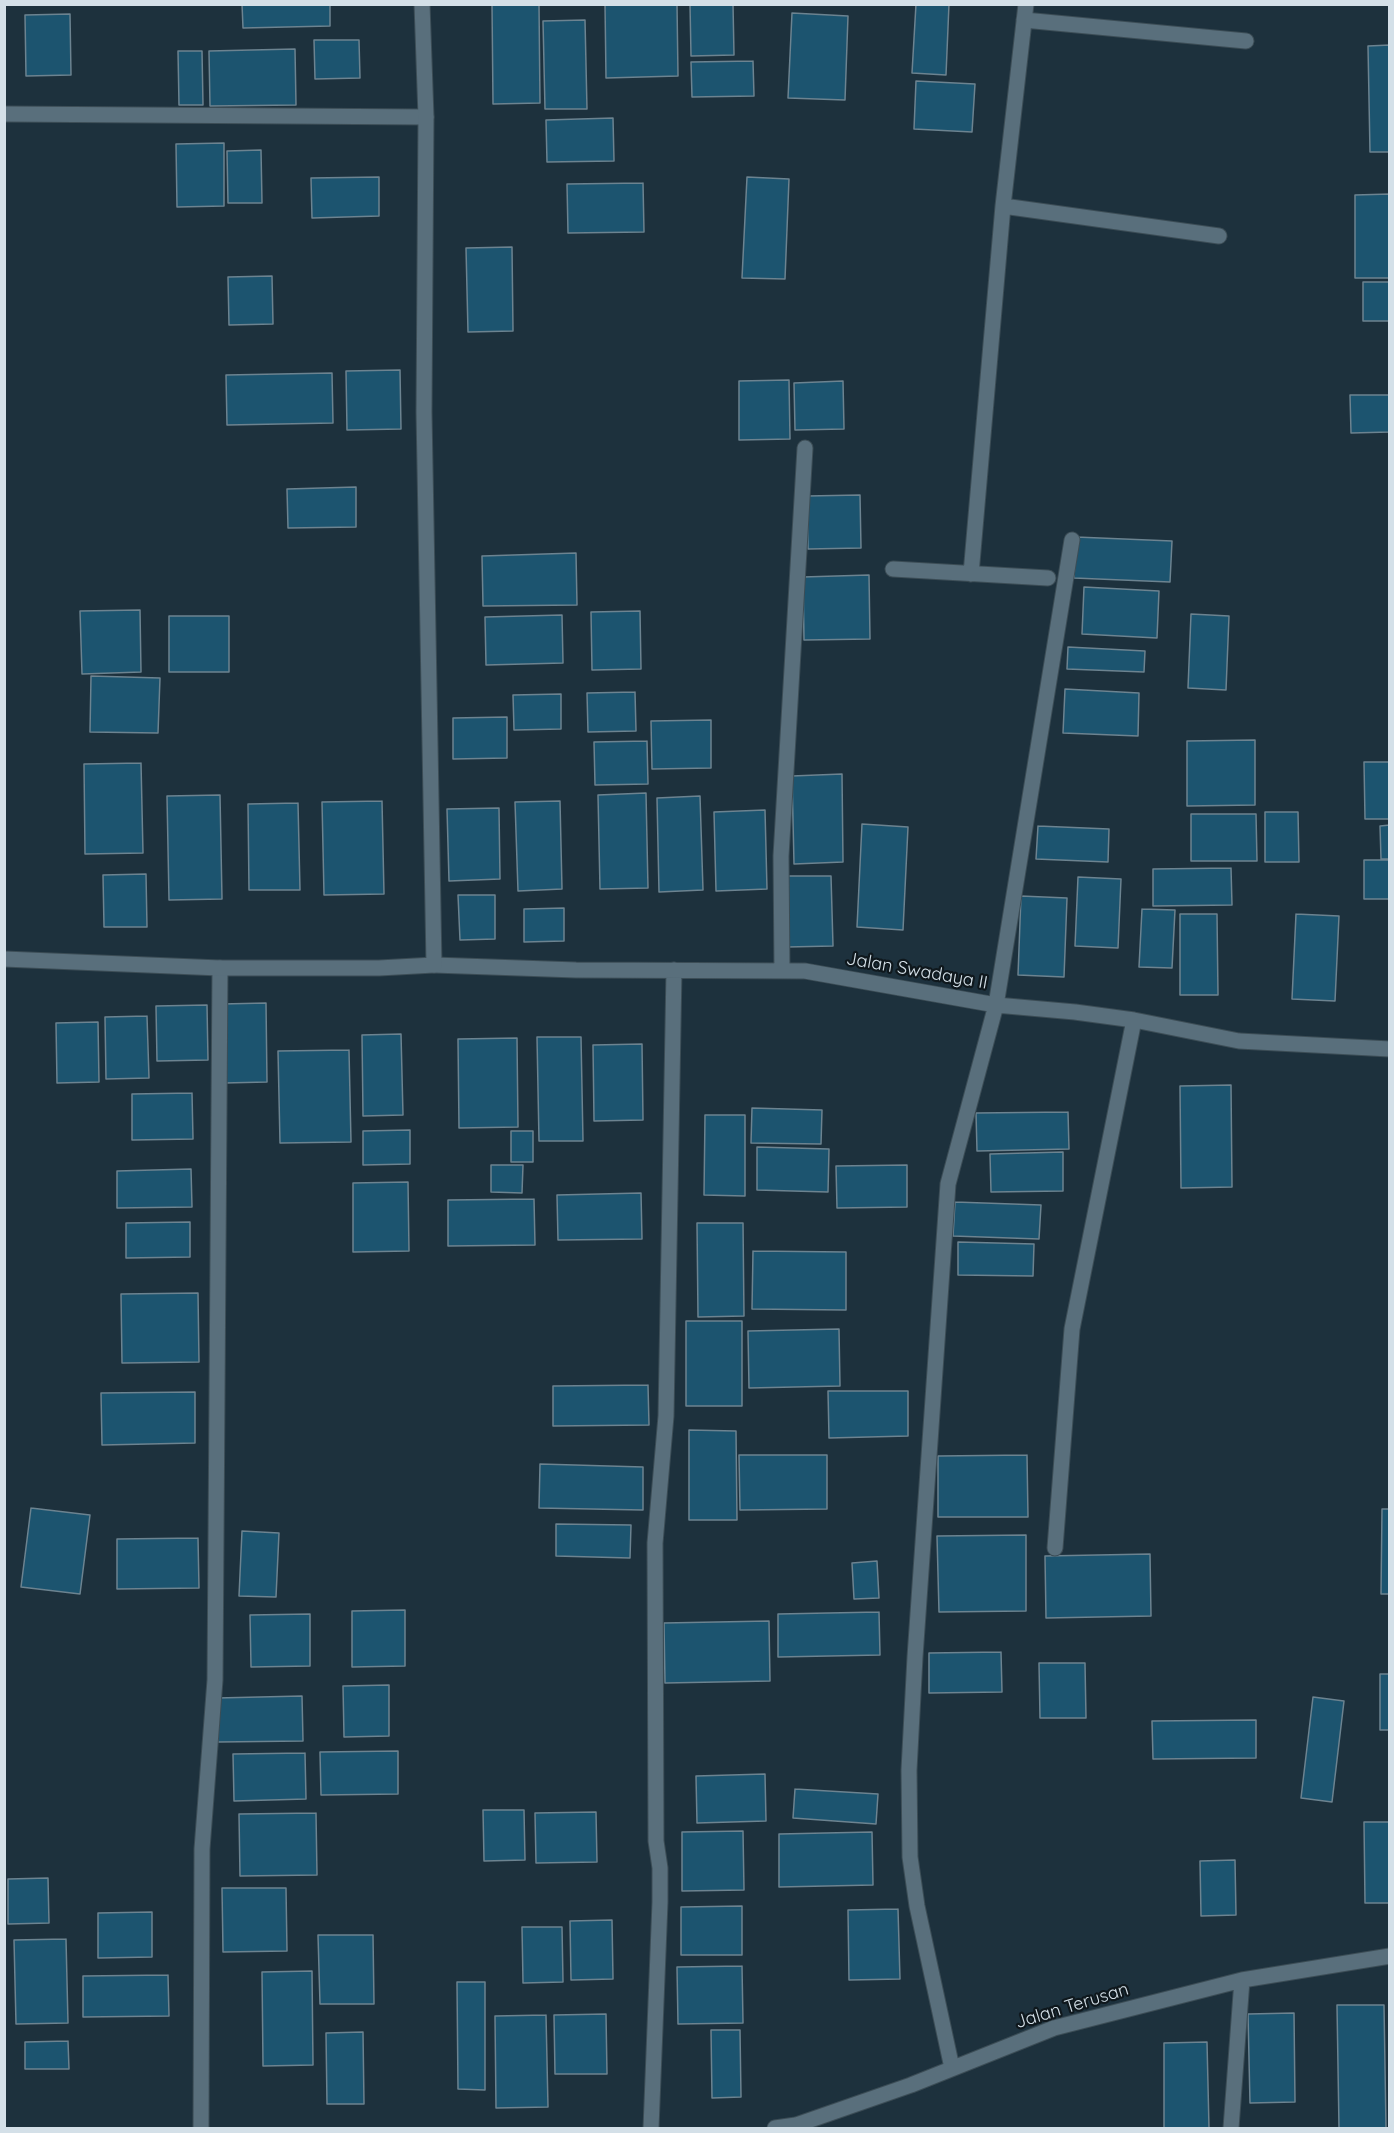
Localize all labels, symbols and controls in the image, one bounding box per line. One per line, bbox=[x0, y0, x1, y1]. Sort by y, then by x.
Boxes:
street label: Jalan Swadaya II bbox=[845, 948, 989, 994]
street label: Jalan Terusan bbox=[1013, 1978, 1131, 2034]

